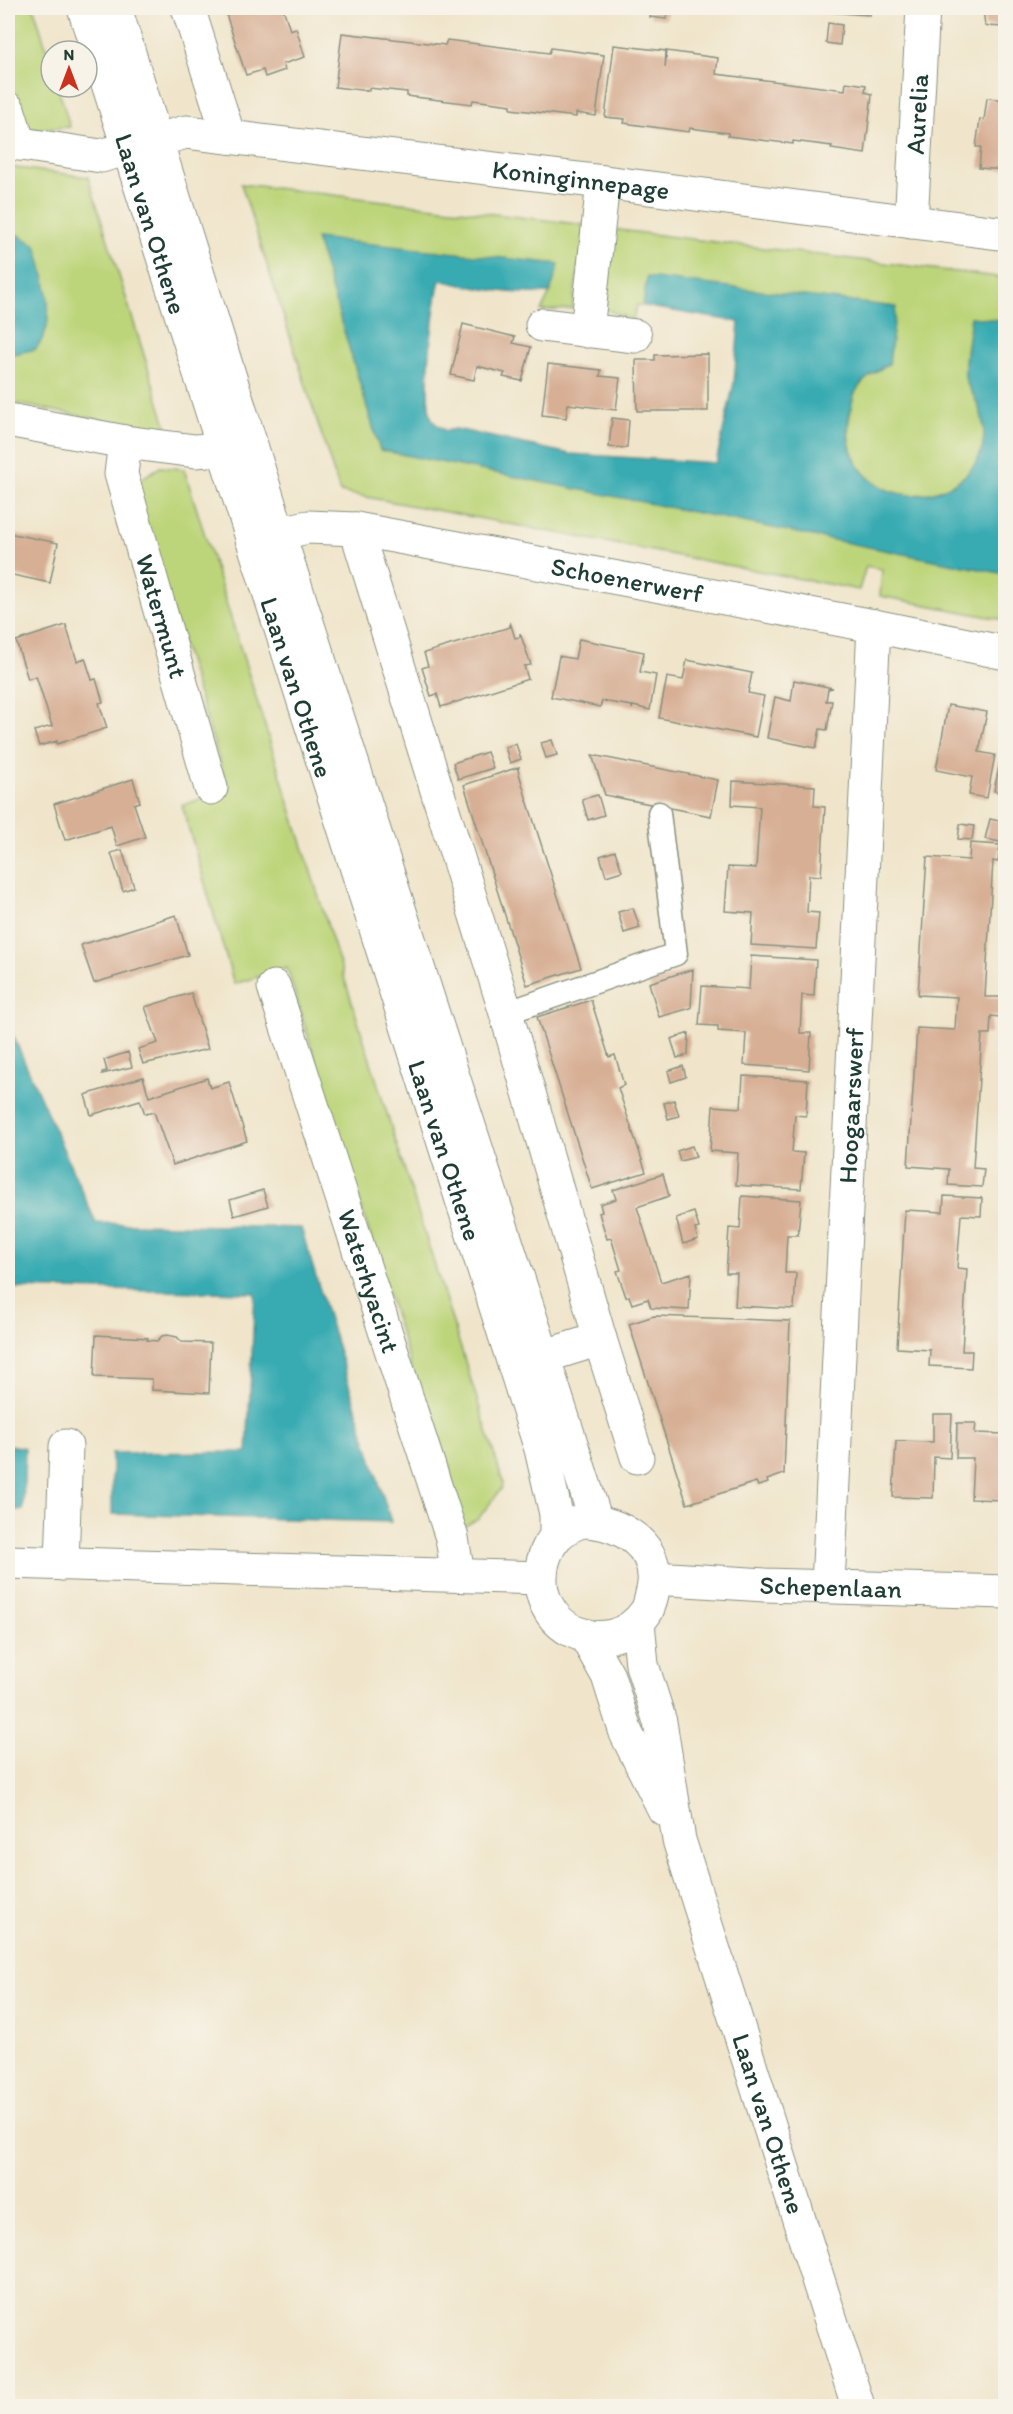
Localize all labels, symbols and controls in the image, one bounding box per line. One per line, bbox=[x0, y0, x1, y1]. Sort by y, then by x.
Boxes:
north arrow bbox=[39, 39, 99, 99]
text: N bbox=[64, 45, 74, 64]
street label: Aurelia bbox=[899, 72, 935, 156]
street label: Laan van Othene bbox=[108, 130, 194, 318]
street label: Koninginnepage bbox=[490, 153, 671, 206]
street label: Watermunt bbox=[129, 550, 195, 682]
street label: Schoenerwerf bbox=[548, 550, 706, 610]
street label: Laan van Othene bbox=[253, 593, 340, 782]
street label: Hoogaarswerf bbox=[831, 1027, 871, 1184]
street label: Laan van Othene bbox=[401, 1056, 489, 1245]
street label: Waterhyacint bbox=[331, 1205, 407, 1357]
street label: Schepenlaan bbox=[759, 1569, 903, 1605]
street label: Laan van Othene bbox=[725, 2029, 812, 2218]

